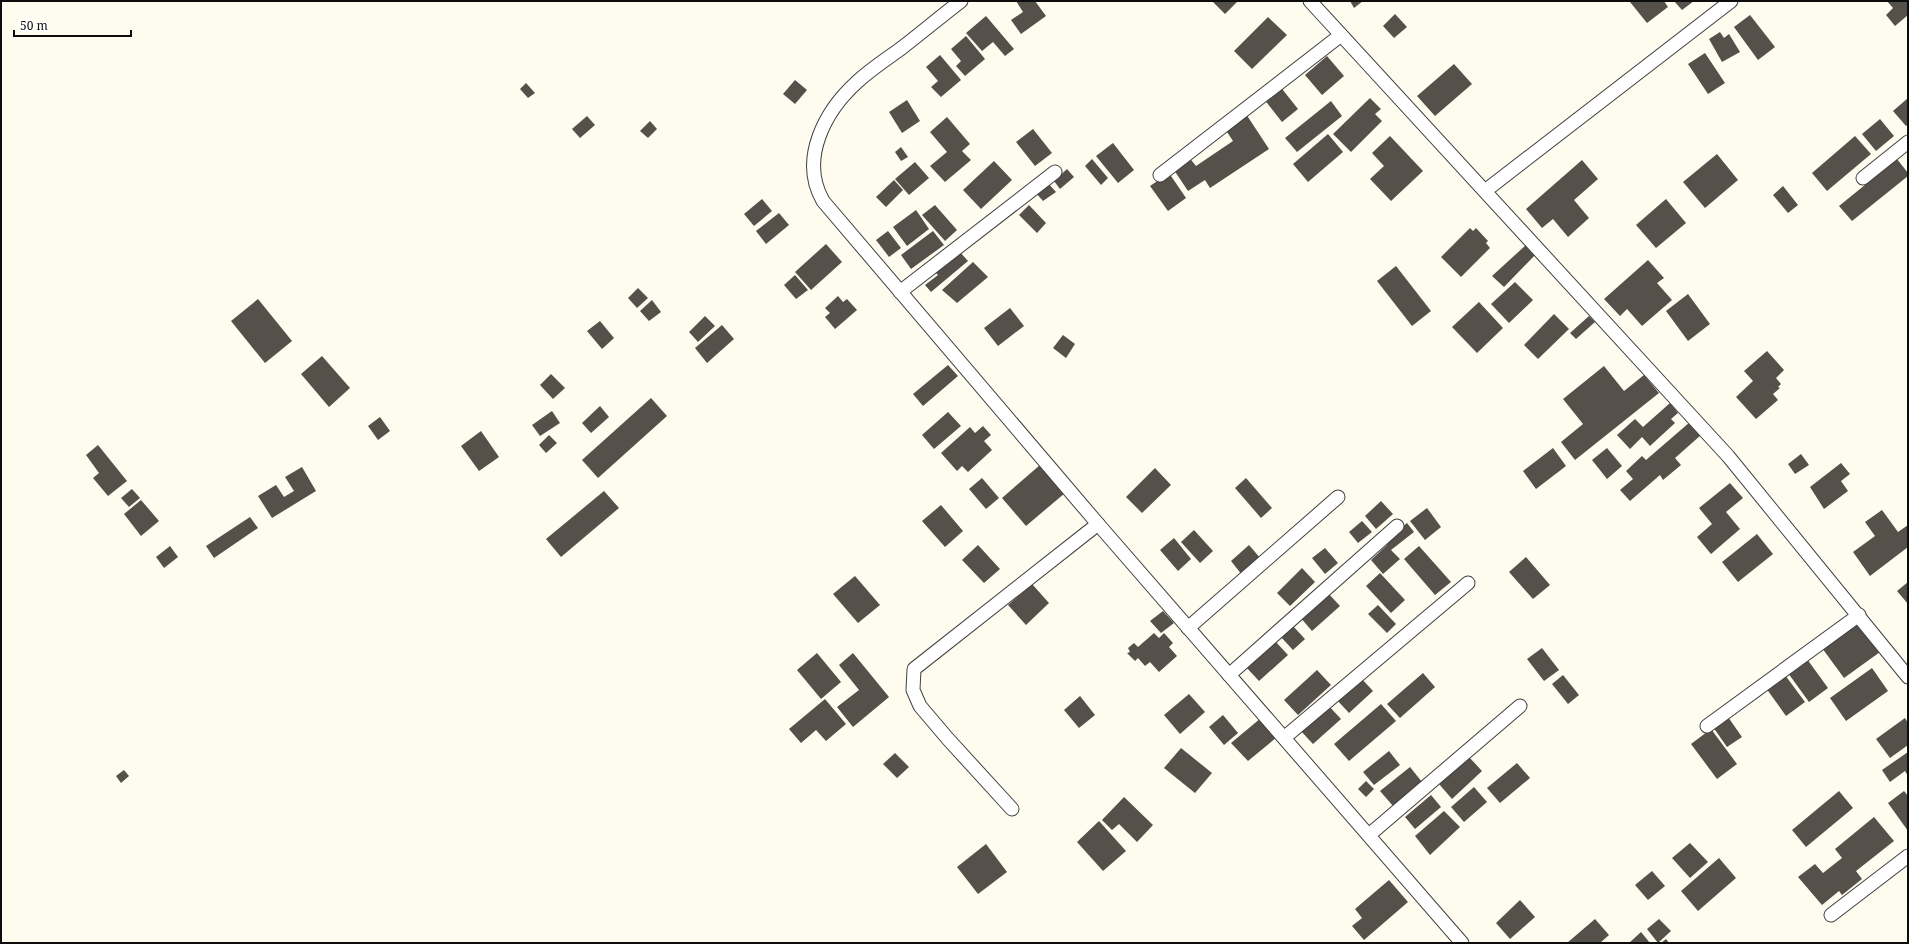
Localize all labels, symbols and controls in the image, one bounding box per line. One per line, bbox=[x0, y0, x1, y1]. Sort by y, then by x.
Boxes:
scale bar bbox=[14, 12, 131, 38]
text: 50 m bbox=[20, 17, 48, 34]

